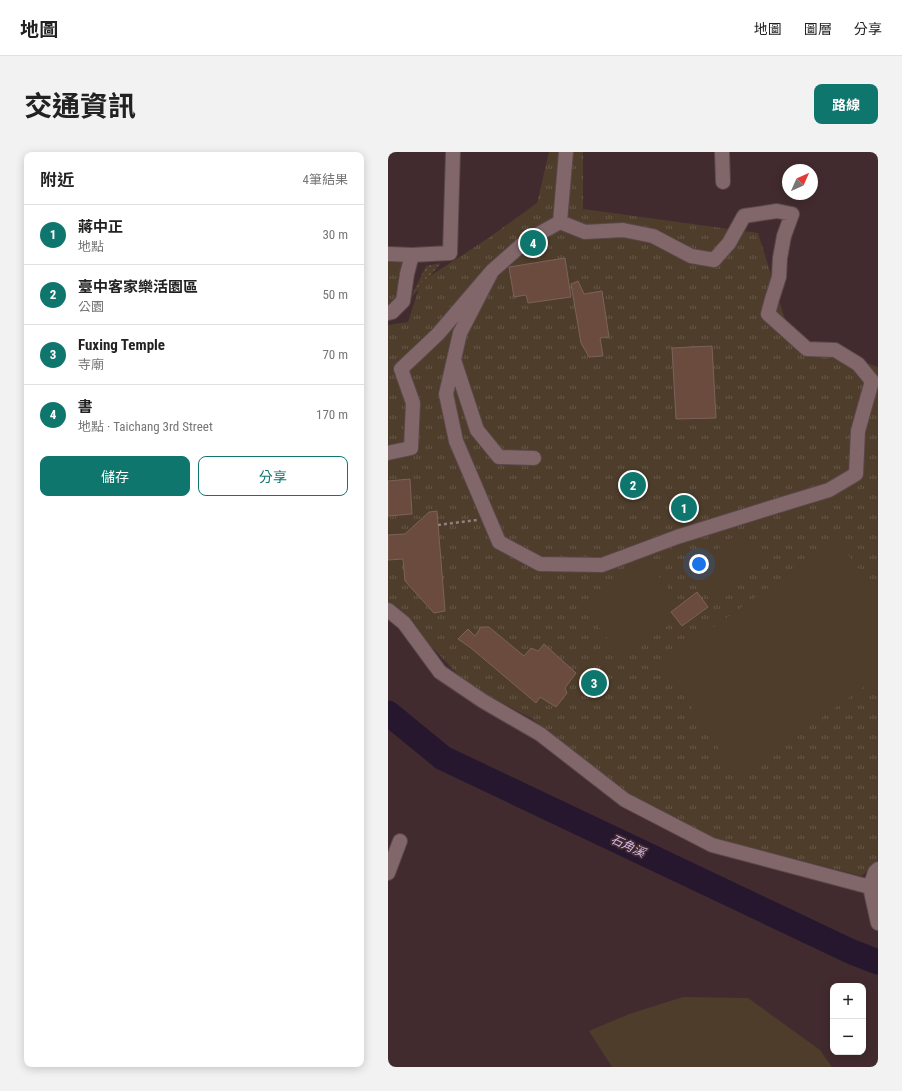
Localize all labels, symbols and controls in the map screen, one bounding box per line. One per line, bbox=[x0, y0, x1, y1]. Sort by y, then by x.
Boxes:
text: 地圖 bbox=[20, 18, 58, 41]
text: 地圖 bbox=[754, 21, 782, 37]
text: 圖層 bbox=[804, 21, 832, 37]
text: 分享 bbox=[854, 21, 882, 37]
button: 路線 bbox=[814, 84, 878, 124]
text: 交通資訊 bbox=[24, 90, 136, 123]
north arrow bbox=[782, 164, 818, 200]
text: 附近 bbox=[40, 170, 74, 190]
text: 4筆結果 bbox=[303, 172, 348, 187]
text: 蔣中正 bbox=[78, 218, 123, 236]
text: 1 bbox=[50, 227, 56, 242]
text: 30 m bbox=[322, 227, 348, 242]
pin: 4 bbox=[520, 228, 546, 258]
text: 地點 bbox=[78, 239, 104, 254]
text: 臺中客家樂活園區 bbox=[78, 278, 198, 296]
text: 2 bbox=[50, 287, 56, 302]
text: 50 m bbox=[322, 287, 348, 302]
text: 公園 bbox=[78, 299, 104, 314]
text: Fuxing Temple bbox=[78, 336, 165, 354]
text: 3 bbox=[50, 347, 56, 362]
text: 70 m bbox=[322, 347, 348, 362]
text: 寺廟 bbox=[78, 357, 104, 372]
text: 書 bbox=[78, 398, 93, 416]
text: 4 bbox=[50, 407, 56, 422]
text: 170 m bbox=[316, 407, 348, 422]
text: 地點 · Taichang 3rd Street bbox=[78, 419, 213, 434]
button: 儲存 bbox=[40, 456, 190, 496]
button: 分享 bbox=[198, 456, 348, 496]
pin: 2 bbox=[620, 470, 646, 500]
pin: 1 bbox=[671, 493, 697, 523]
your location bbox=[689, 554, 709, 574]
pin: 3 bbox=[581, 668, 607, 698]
water label: 石角溪 bbox=[609, 832, 649, 861]
map controls bbox=[830, 983, 866, 1055]
button: + bbox=[830, 983, 866, 1019]
button: − bbox=[830, 1019, 866, 1055]

